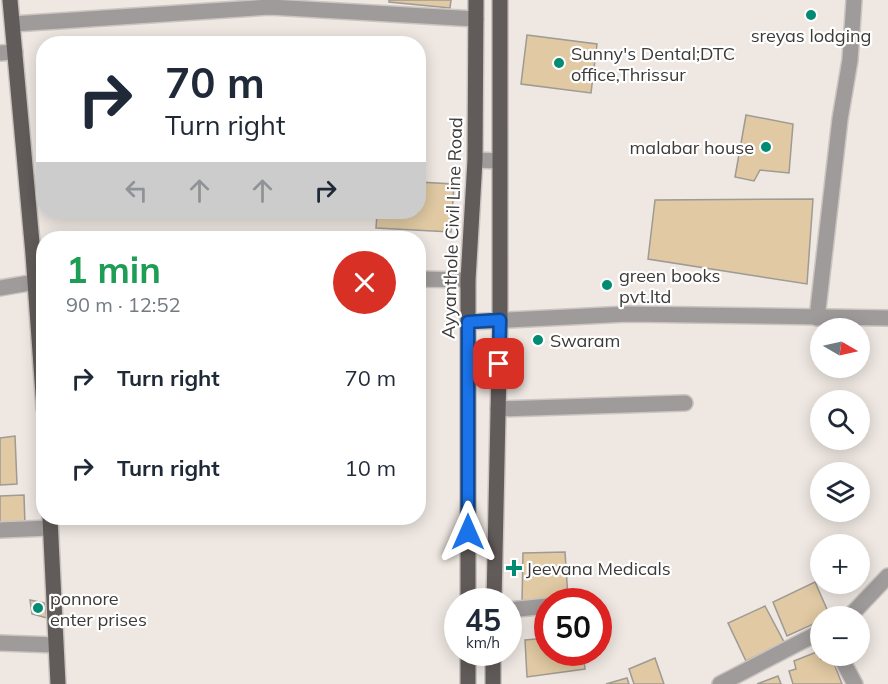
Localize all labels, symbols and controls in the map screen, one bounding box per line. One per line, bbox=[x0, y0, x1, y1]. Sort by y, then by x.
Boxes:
marker: sreyas lodging bbox=[804, 8, 818, 22]
place label: sreyas lodging bbox=[751, 24, 871, 47]
place label: Sunny's Dental;DTC office,Thrissur bbox=[571, 42, 735, 86]
text: 70 m bbox=[165, 56, 265, 109]
marker: Sunny's Dental;DTC office,Thrissur bbox=[552, 56, 566, 70]
icon: right bbox=[66, 60, 144, 138]
text: Turn right bbox=[165, 108, 285, 142]
street label: Ayyanthole Civil Line Road bbox=[437, 117, 467, 339]
place label: malabar house bbox=[630, 136, 754, 159]
marker: malabar house bbox=[759, 140, 773, 154]
icon: left bbox=[120, 174, 153, 207]
icon: ahead bbox=[183, 174, 216, 207]
icon: ahead bbox=[246, 174, 279, 207]
icon: right bbox=[309, 174, 342, 207]
text: 1 min bbox=[66, 247, 161, 292]
button: close bbox=[333, 251, 396, 314]
place label: green books pvt.ltd bbox=[619, 264, 721, 308]
marker: green books pvt.ltd bbox=[600, 278, 614, 292]
text: 90 m · 12:52 bbox=[66, 292, 180, 317]
north arrow bbox=[810, 318, 870, 378]
map controls bbox=[810, 318, 870, 666]
place label: Swaram bbox=[550, 329, 620, 352]
marker: Swaram bbox=[531, 333, 545, 347]
pin bbox=[473, 338, 524, 389]
icon: arrive bbox=[482, 347, 515, 380]
icon: right bbox=[66, 362, 99, 395]
text: Turn right bbox=[117, 364, 220, 392]
text: 70 m bbox=[345, 364, 396, 392]
button: search bbox=[810, 390, 870, 450]
icon: right bbox=[66, 452, 99, 485]
text: Turn right bbox=[117, 454, 220, 482]
text: 10 m bbox=[345, 454, 396, 482]
button: layers bbox=[810, 462, 870, 522]
position arrow bbox=[436, 500, 500, 564]
button: + bbox=[810, 534, 870, 594]
place label: Jeevana Medicals bbox=[526, 557, 671, 580]
marker: Jeevana Medicals bbox=[507, 561, 521, 575]
place label: ponnore enter prises bbox=[50, 587, 147, 631]
speed limit sign: 50 bbox=[534, 588, 612, 666]
marker: ponnore enter prises bbox=[31, 601, 45, 615]
text: 45 bbox=[465, 601, 501, 639]
button: − bbox=[810, 606, 870, 666]
text: km/h bbox=[466, 633, 500, 652]

